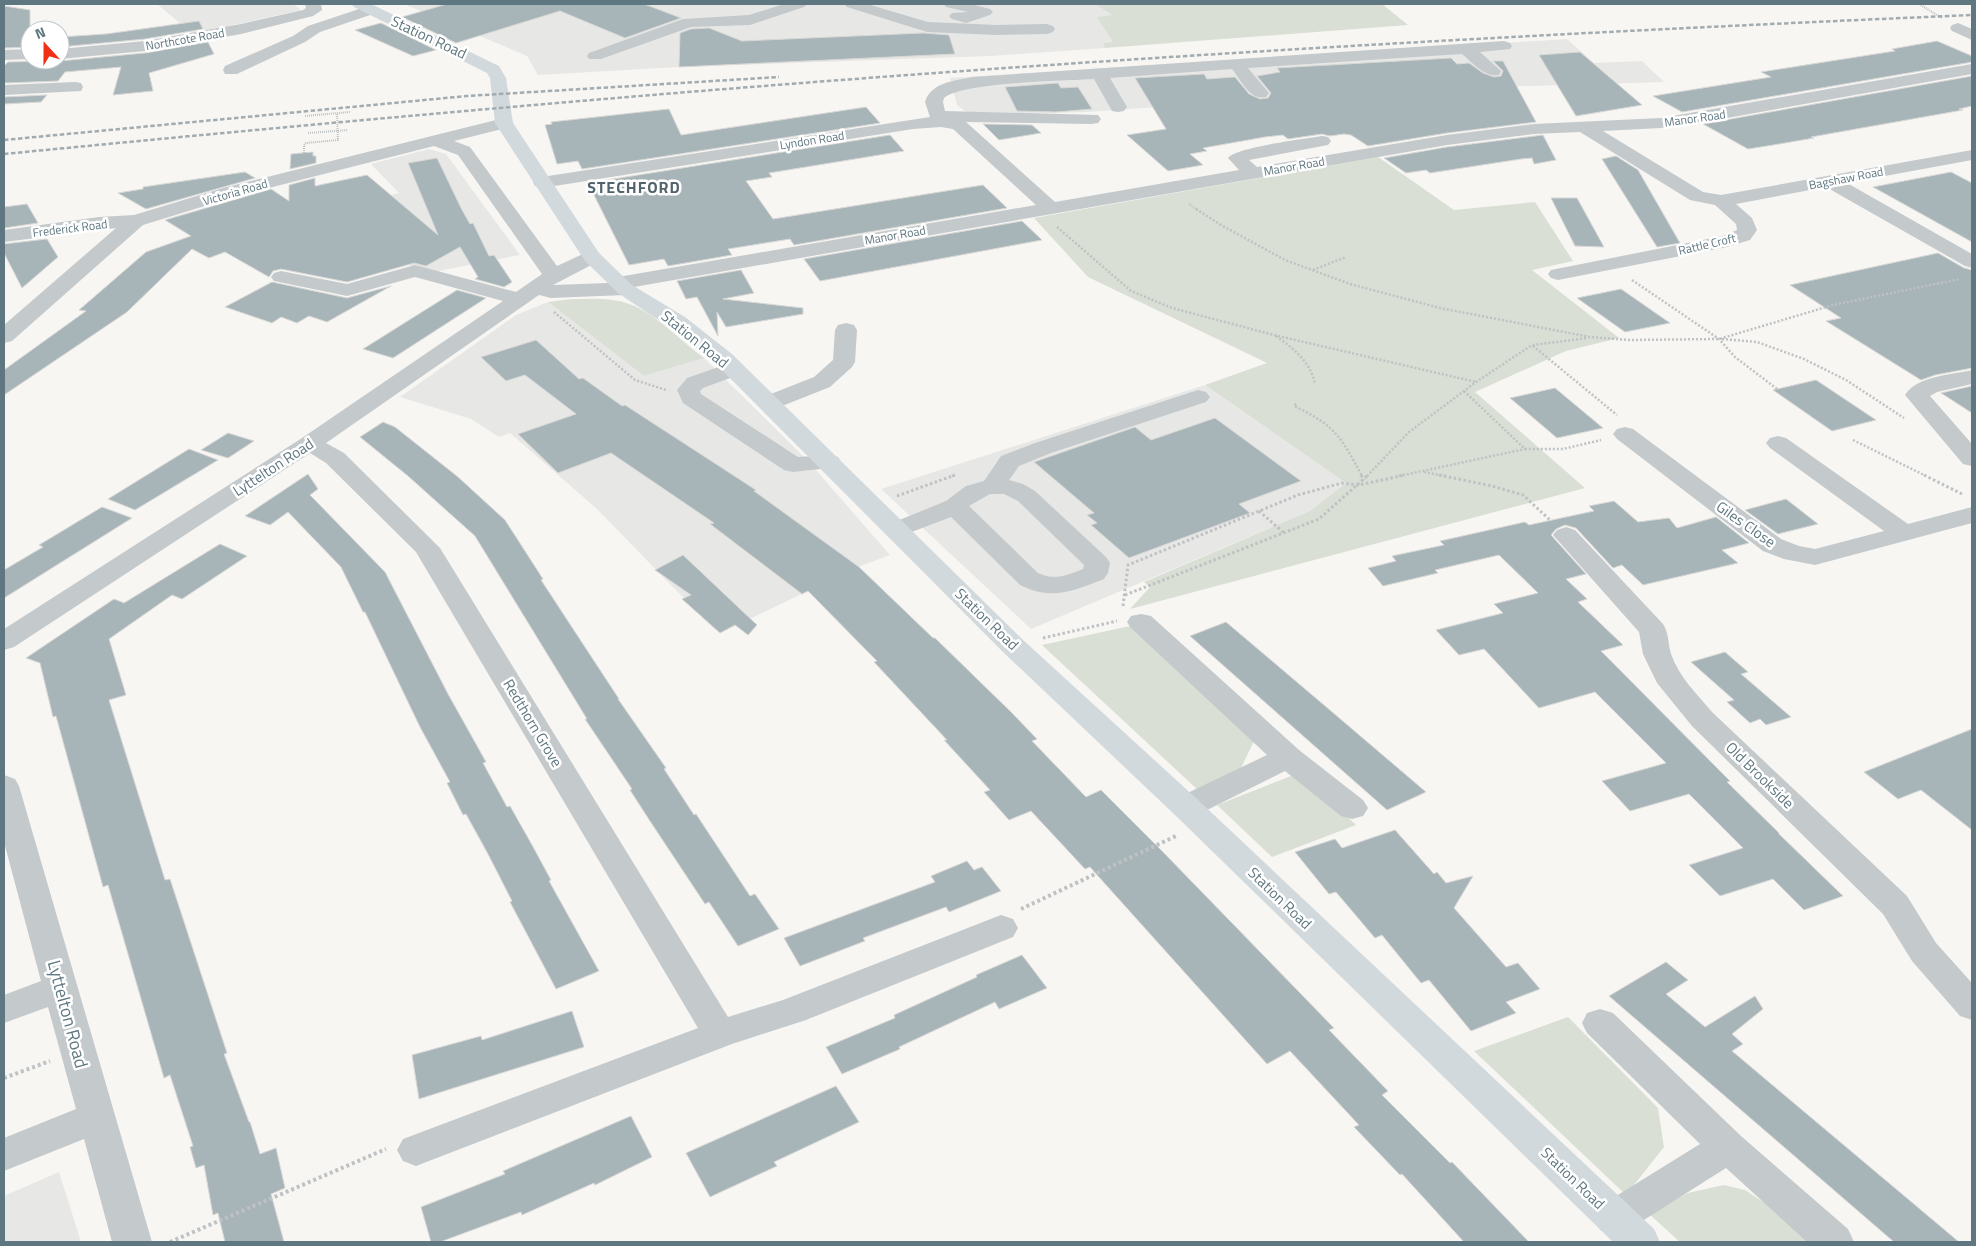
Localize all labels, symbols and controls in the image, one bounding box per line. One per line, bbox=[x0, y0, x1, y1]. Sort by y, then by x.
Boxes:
street label: Station Road bbox=[387, 9, 471, 65]
north arrow bbox=[20, 20, 70, 70]
text: N bbox=[32, 21, 48, 44]
street label: Northcote Road bbox=[144, 23, 226, 55]
street label: Manor Road bbox=[1663, 104, 1727, 132]
street label: Lyndon Road bbox=[778, 126, 846, 154]
street label: Manor Road bbox=[1262, 151, 1326, 181]
street label: Bagshaw Road bbox=[1807, 161, 1885, 195]
street label: Victoria Road bbox=[200, 174, 270, 210]
district label: STECHFORD bbox=[587, 175, 681, 199]
street label: Frederick Road bbox=[32, 214, 108, 242]
street label: Manor Road bbox=[863, 220, 927, 250]
street label: Rattle Croft bbox=[1676, 228, 1738, 260]
street label: Station Road bbox=[656, 305, 734, 373]
street label: Lyttelton Road bbox=[228, 432, 318, 502]
street label: Giles Close bbox=[1712, 495, 1780, 553]
street label: Station Road bbox=[950, 583, 1024, 655]
street label: Redthorn Grove bbox=[498, 675, 568, 771]
street label: Old Brookside bbox=[1720, 736, 1800, 814]
street label: Station Road bbox=[1243, 862, 1317, 934]
street label: Lyttelton Road bbox=[41, 957, 95, 1071]
street label: Station Road bbox=[1536, 1142, 1610, 1214]

